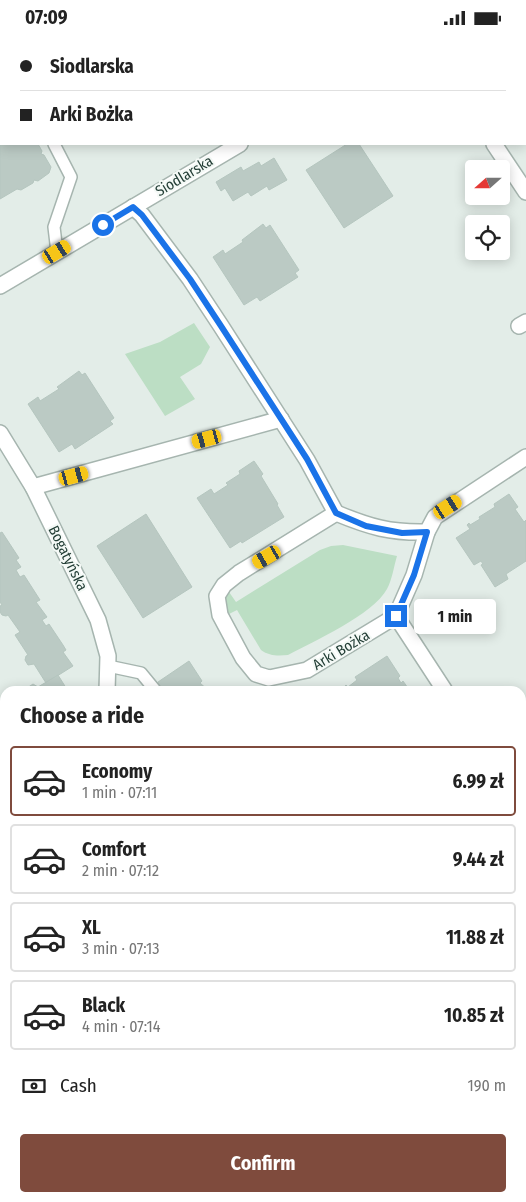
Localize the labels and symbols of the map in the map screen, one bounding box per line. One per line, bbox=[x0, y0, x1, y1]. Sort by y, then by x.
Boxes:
street label: Siodlarska bbox=[152, 152, 216, 200]
north arrow bbox=[465, 160, 510, 205]
route start bbox=[92, 214, 114, 236]
car bbox=[40, 238, 73, 266]
car bbox=[190, 428, 223, 450]
car bbox=[57, 465, 90, 487]
car bbox=[431, 493, 464, 521]
street label: Bogatyńska bbox=[45, 523, 91, 593]
car bbox=[250, 543, 283, 571]
callout: 1 min bbox=[414, 599, 496, 633]
route end bbox=[385, 605, 407, 627]
street label: Arki Bożka bbox=[309, 626, 373, 674]

